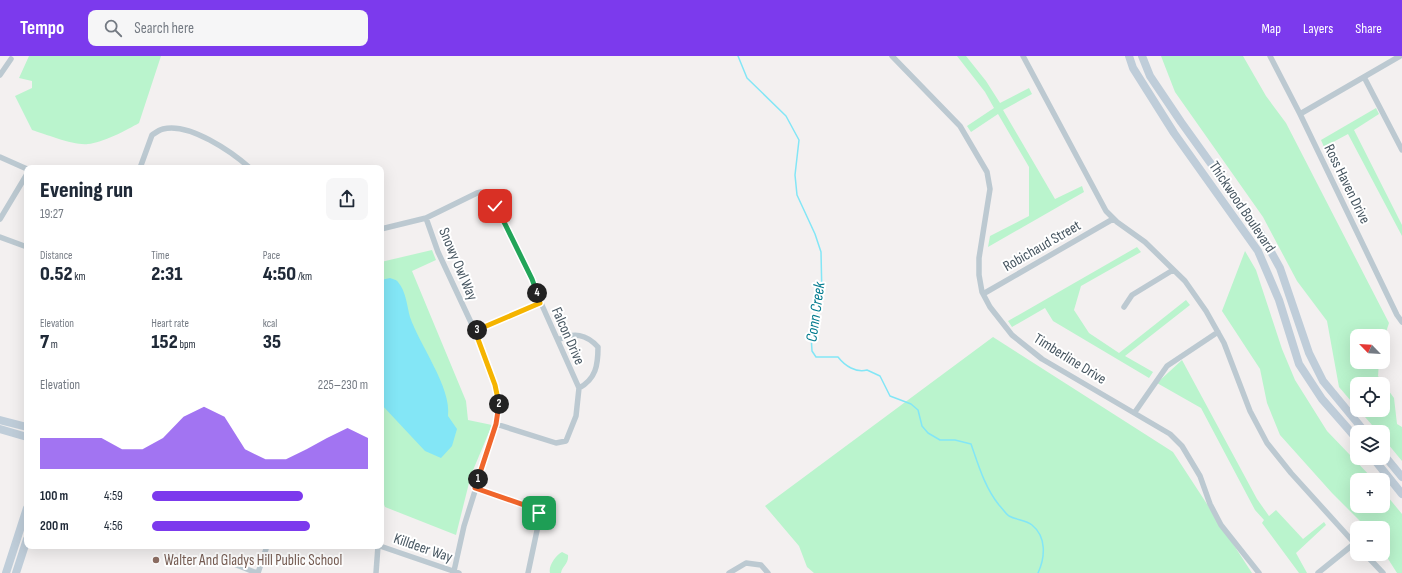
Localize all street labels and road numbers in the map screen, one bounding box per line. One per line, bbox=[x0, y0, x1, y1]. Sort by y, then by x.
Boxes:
street label: Ross Haven Drive bbox=[1320, 141, 1374, 227]
street label: Thickwood Boulevard bbox=[1205, 158, 1279, 256]
street label: Robichaud Street bbox=[1000, 216, 1085, 276]
street label: Snowy Owl Way bbox=[434, 225, 482, 304]
street label: Falcon Drive bbox=[547, 304, 589, 368]
street label: Timberline Drive bbox=[1030, 329, 1110, 389]
street label: Killdeer Way bbox=[391, 529, 455, 567]

